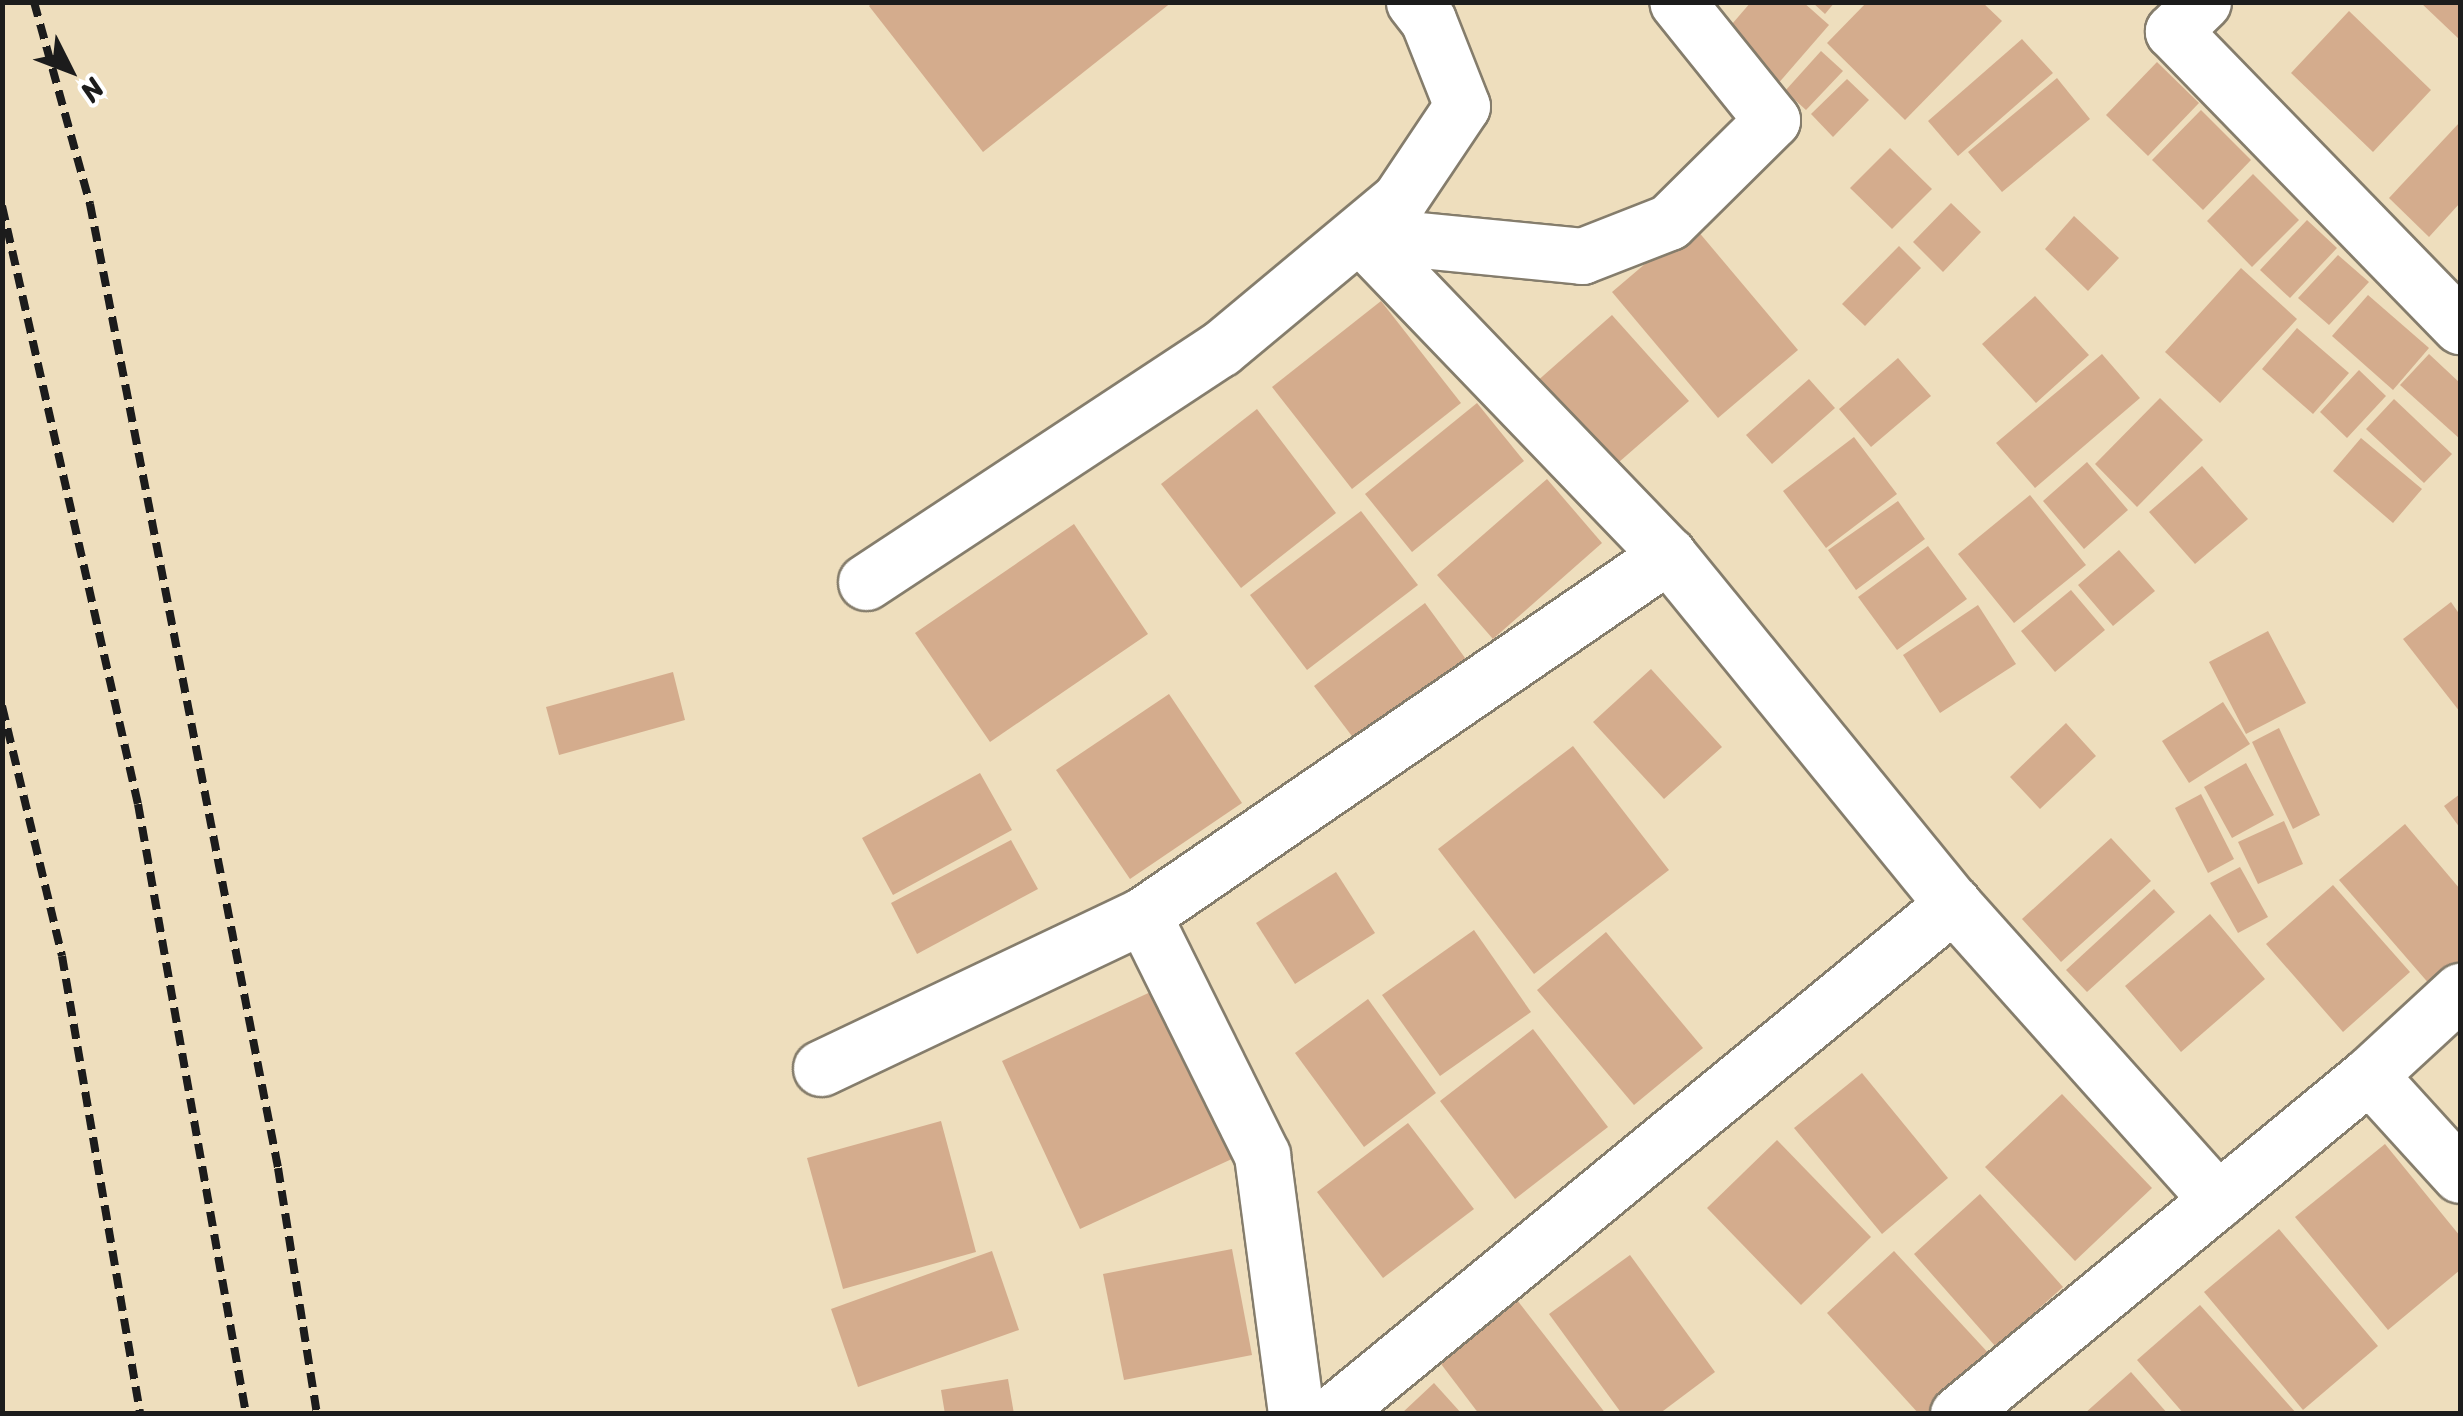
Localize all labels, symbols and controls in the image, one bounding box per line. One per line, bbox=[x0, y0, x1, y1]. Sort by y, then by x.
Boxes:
north arrow bbox=[20, 20, 120, 120]
text: N bbox=[68, 67, 117, 114]

